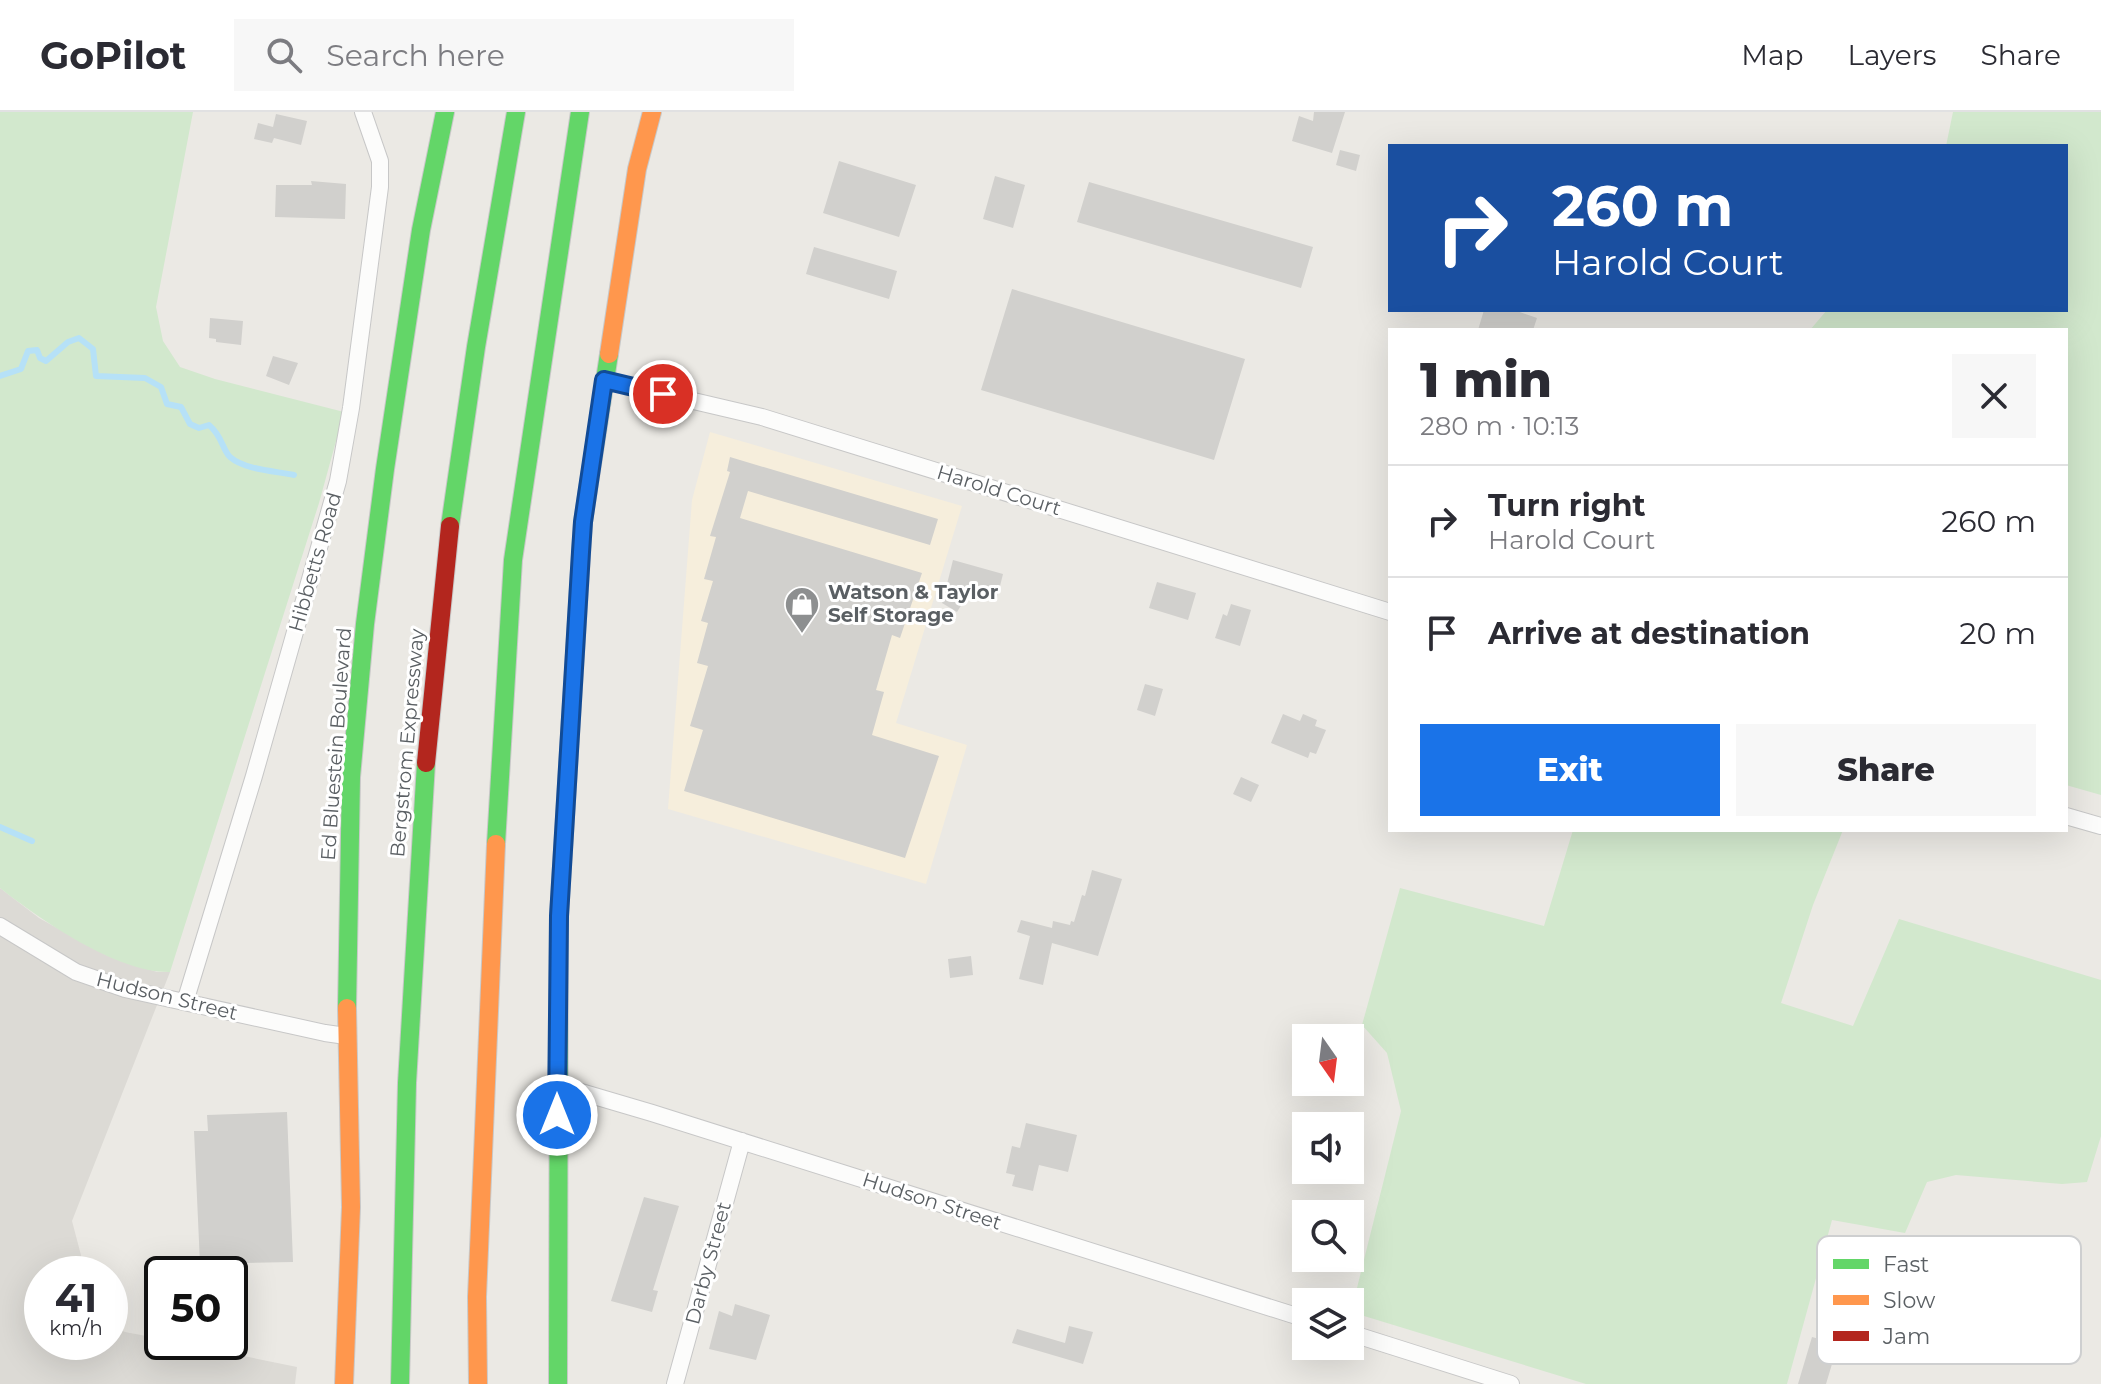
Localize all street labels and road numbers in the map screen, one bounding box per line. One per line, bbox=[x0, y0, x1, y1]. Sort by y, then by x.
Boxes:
street label: Harold Court bbox=[934, 460, 1064, 520]
street label: Hibbetts Road bbox=[284, 489, 346, 635]
street label: Ed Bluestein Boulevard bbox=[316, 627, 356, 861]
street label: Bergstrom Expressway bbox=[385, 628, 429, 858]
street label: Hudson Street bbox=[94, 967, 240, 1025]
street label: Hudson Street bbox=[859, 1167, 1005, 1235]
street label: Darby Street bbox=[680, 1199, 736, 1327]

